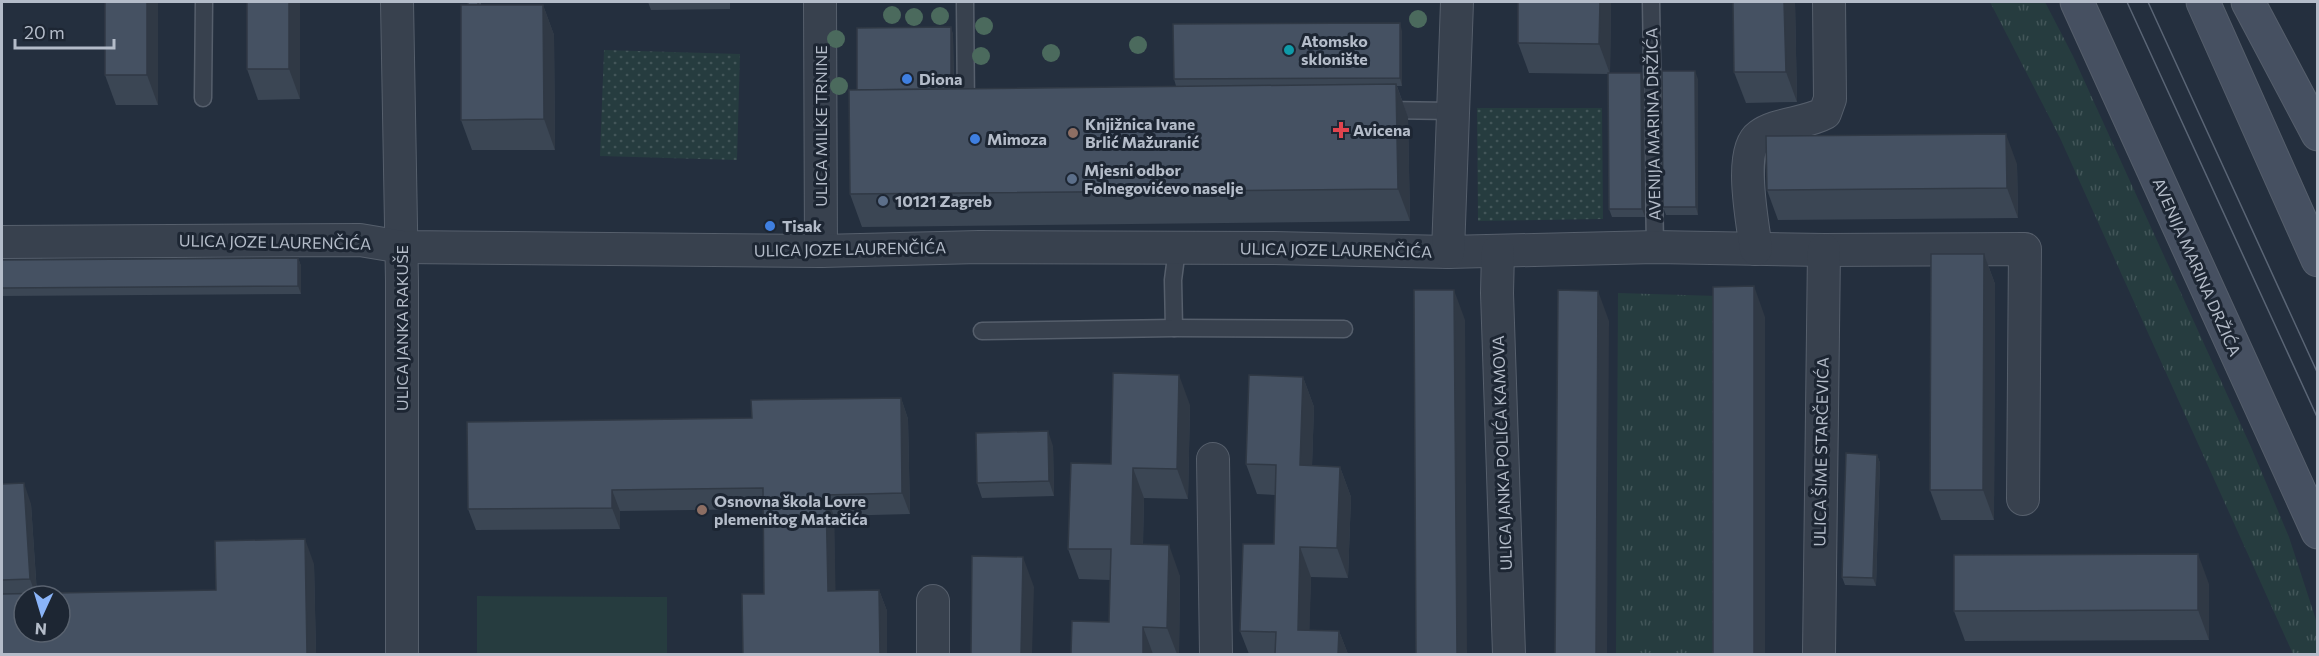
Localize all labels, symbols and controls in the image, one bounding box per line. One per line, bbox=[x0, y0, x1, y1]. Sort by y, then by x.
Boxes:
scale bar bbox=[15, 12, 114, 50]
text: 20 m bbox=[24, 21, 65, 43]
street label: AVENIJA MARINA DRŽIĆA bbox=[1641, 27, 1664, 221]
place label: Atomsko sklonište bbox=[1301, 31, 1368, 68]
marker: Atomsko sklonište bbox=[1282, 43, 1296, 57]
street label: ULICA MILKE TRNINE bbox=[811, 45, 830, 207]
place label: Diona bbox=[919, 69, 962, 88]
marker: Diona bbox=[900, 72, 914, 86]
place label: Knjižnica Ivane Brlić Mažuranić bbox=[1085, 114, 1199, 151]
place label: Avicena bbox=[1353, 120, 1411, 139]
marker: Avicena bbox=[1334, 123, 1348, 137]
marker: Knjižnica Ivane Brlić Mažuranić bbox=[1066, 126, 1080, 140]
place label: Mimoza bbox=[987, 129, 1047, 148]
marker: Mimoza bbox=[968, 132, 982, 146]
place label: Mjesni odbor Folnegovićevo naselje bbox=[1084, 160, 1243, 197]
marker: Mjesni odbor Folnegovićevo naselje bbox=[1065, 172, 1079, 186]
street label: AVENIJA MARINA DRŽIĆA bbox=[2150, 175, 2245, 359]
place label: 10121 Zagreb bbox=[895, 191, 992, 210]
marker: 10121 Zagreb bbox=[876, 194, 890, 208]
place label: Tisak bbox=[782, 216, 823, 235]
marker: Tisak bbox=[763, 219, 777, 233]
street label: ULICA JOZE LAURENČIĆA bbox=[179, 230, 371, 253]
street label: ULICA JOZE LAURENČIĆA bbox=[754, 237, 946, 260]
street label: ULICA JOZE LAURENČIĆA bbox=[1240, 238, 1432, 261]
street label: ULICA JANKA RAKUŠE bbox=[392, 245, 411, 411]
street label: ULICA JANKA POLIĆA KAMOVA bbox=[1488, 335, 1515, 571]
street label: ULICA ŠIME STARČEVIĆA bbox=[1809, 357, 1832, 547]
place label: Osnovna škola Lovre plemenitog Matačića bbox=[714, 491, 868, 528]
marker: Osnovna škola Lovre plemenitog Matačića bbox=[695, 503, 709, 517]
north arrow bbox=[12, 584, 72, 644]
text: N bbox=[34, 620, 48, 639]

